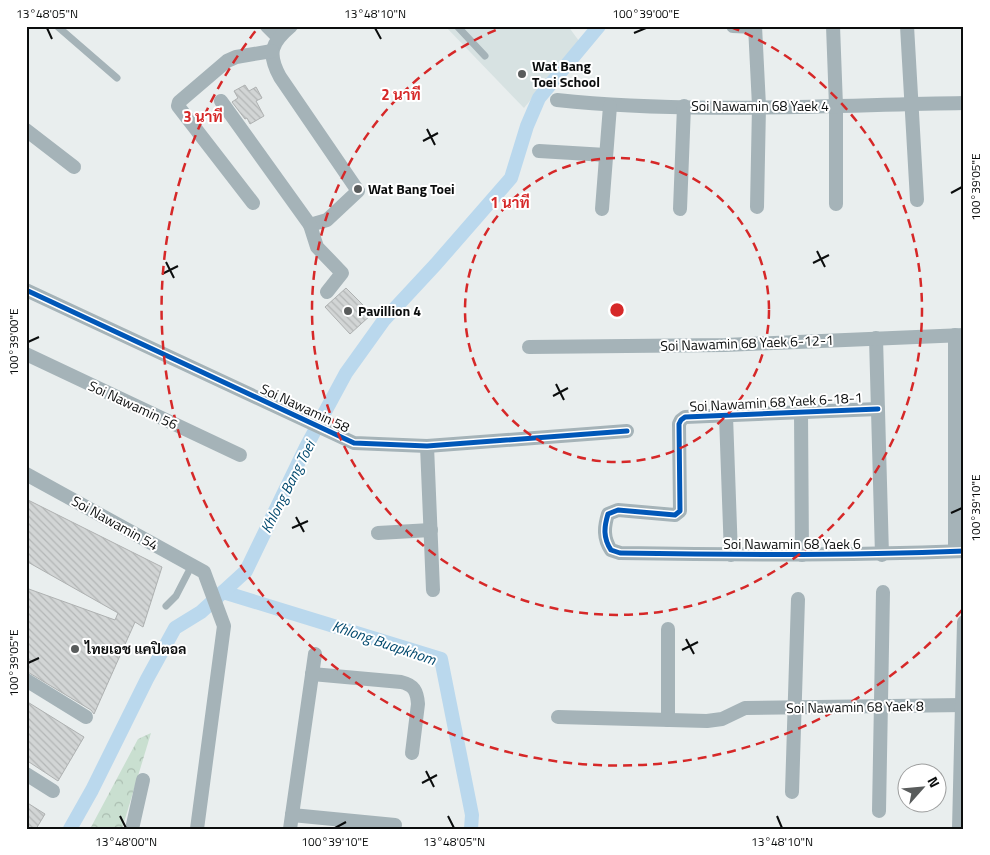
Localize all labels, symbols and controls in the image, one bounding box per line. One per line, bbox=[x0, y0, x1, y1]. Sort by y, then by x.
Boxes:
text: 13°48'05"N bbox=[16, 4, 78, 23]
text: 13°48'10"N bbox=[344, 4, 406, 23]
text: 100°39'00"E bbox=[612, 4, 680, 23]
place label: Wat Bang Toei School bbox=[532, 55, 600, 92]
marker: Wat Bang Toei School bbox=[516, 68, 528, 80]
text: 2 นาที bbox=[381, 83, 421, 106]
street label: Soi Nawamin 68 Yaek 4 bbox=[691, 95, 829, 116]
text: 3 นาที bbox=[183, 105, 223, 128]
text: 100°39'05"E bbox=[966, 153, 985, 221]
place label: Wat Bang Toei bbox=[368, 178, 455, 199]
marker: Wat Bang Toei bbox=[352, 183, 364, 195]
text: 1 นาที bbox=[490, 191, 530, 214]
place label: Pavillion 4 bbox=[358, 300, 421, 321]
centre of rings bbox=[608, 301, 626, 319]
marker: Pavillion 4 bbox=[342, 305, 354, 317]
text: 100°39'00"E bbox=[4, 308, 23, 376]
street label: Soi Nawamin 68 Yaek 6-12-1 bbox=[660, 329, 834, 356]
street label: Soi Nawamin 56 bbox=[85, 375, 181, 434]
street label: Soi Nawamin 58 bbox=[257, 378, 353, 437]
street label: Soi Nawamin 68 Yaek 6-18-1 bbox=[689, 386, 863, 417]
water label: Khlong Bang Toei bbox=[254, 435, 322, 537]
text: 100°39'10"E bbox=[966, 474, 985, 542]
street label: Soi Nawamin 54 bbox=[68, 490, 163, 555]
street label: Soi Nawamin 68 Yaek 6 bbox=[723, 533, 861, 554]
water label: Khlong Buapkhom bbox=[329, 614, 439, 671]
text: 100°39'05"E bbox=[4, 629, 23, 697]
place label: ไทยเอช แคปิตอล bbox=[84, 638, 187, 659]
marker: ไทยเอช แคปิตอล bbox=[69, 643, 81, 655]
street label: Soi Nawamin 68 Yaek 8 bbox=[786, 695, 924, 718]
north arrow bbox=[898, 762, 948, 812]
text: N bbox=[922, 773, 946, 791]
text: 13°48'00"N bbox=[95, 832, 157, 851]
text: 100°39'10"E bbox=[301, 832, 369, 851]
text: 13°48'05"N bbox=[423, 832, 485, 851]
text: 13°48'10"N bbox=[751, 832, 813, 851]

